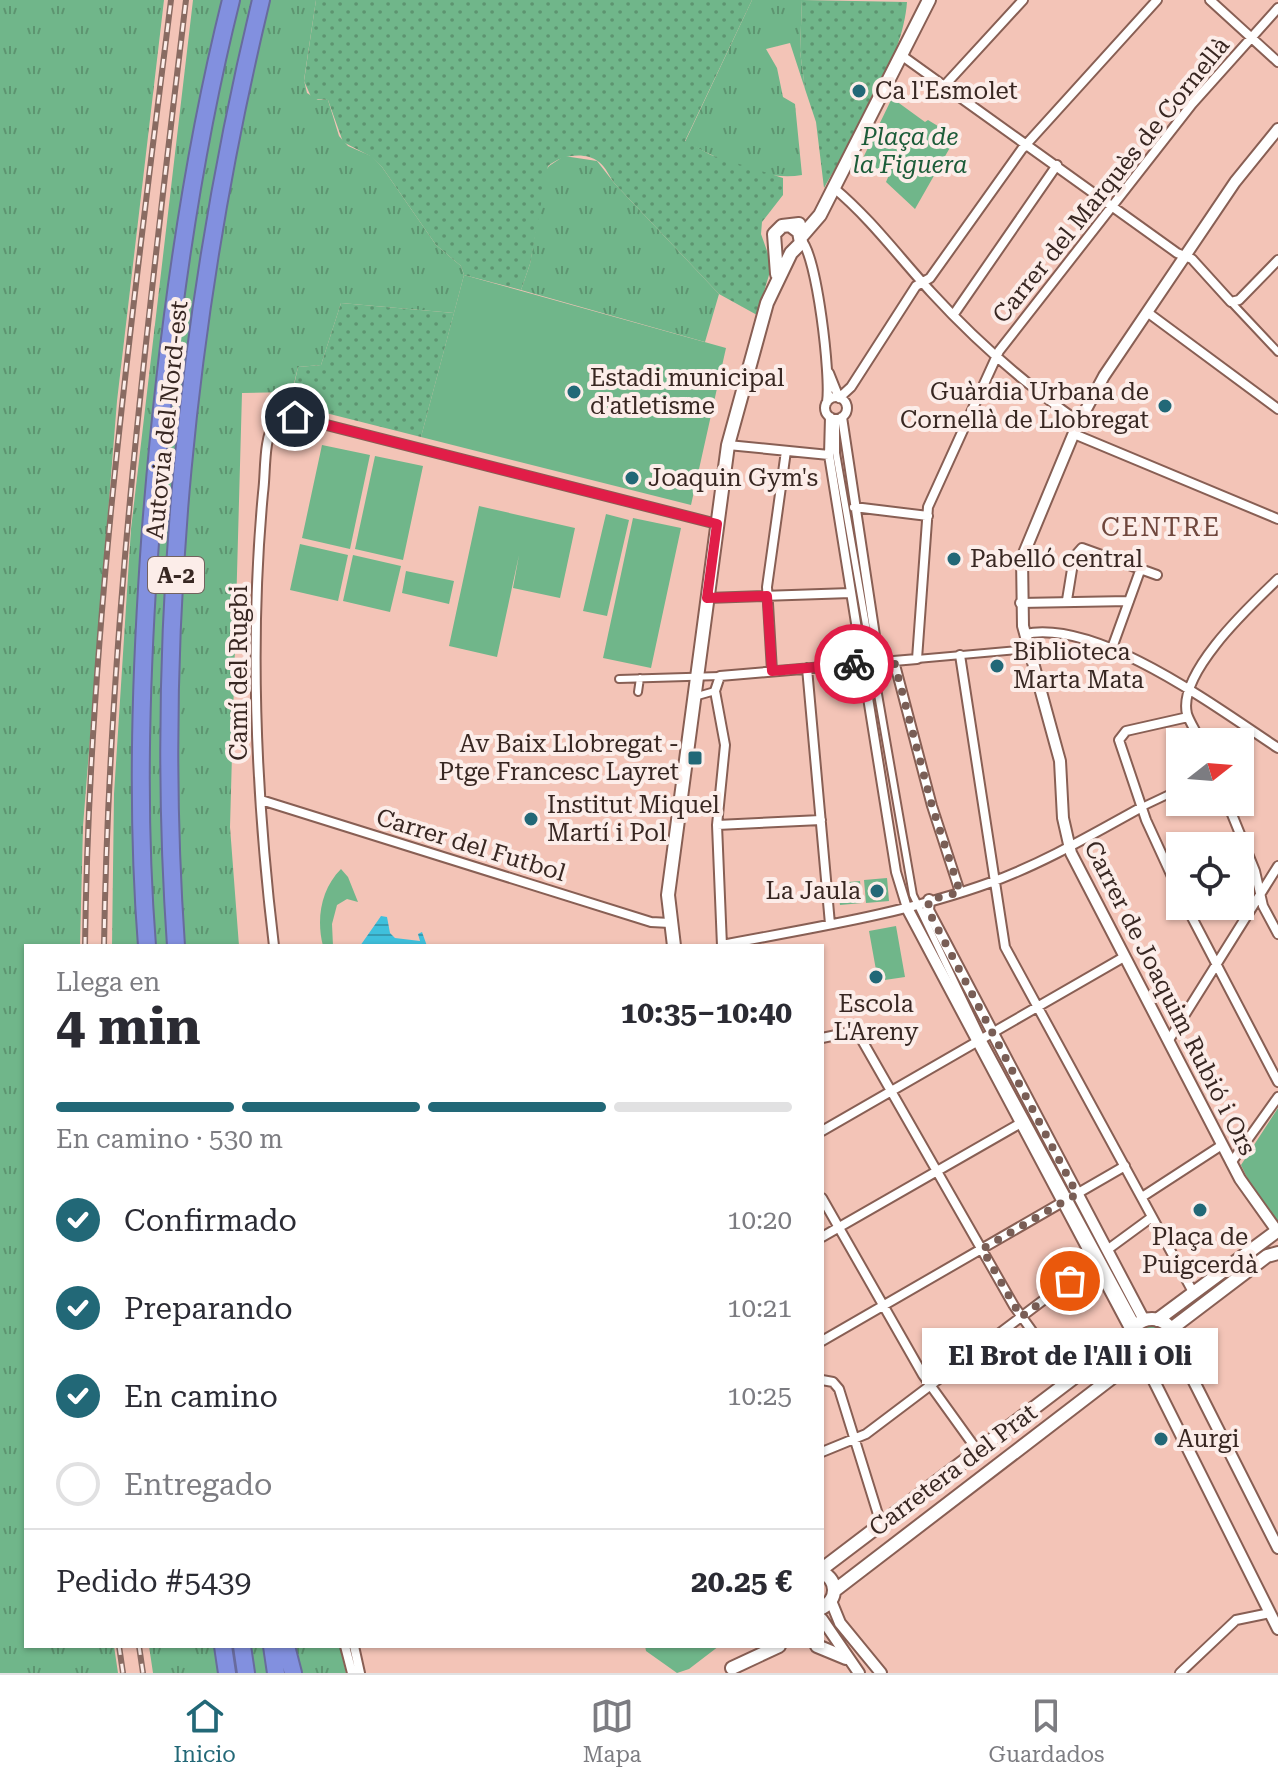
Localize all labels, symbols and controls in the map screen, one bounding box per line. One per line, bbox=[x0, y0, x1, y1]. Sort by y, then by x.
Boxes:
street label: Carrer del Marquès de Cornellà bbox=[987, 31, 1235, 329]
place label: Ca l'Esmolet bbox=[875, 77, 1018, 105]
marker: Ca l'Esmolet bbox=[850, 82, 868, 100]
park label: Plaça de la Figuera bbox=[853, 123, 967, 179]
street label: Autovia del Nord-est bbox=[141, 299, 193, 541]
place label: Estadi municipal d'atletisme bbox=[590, 364, 784, 420]
place label: Guàrdia Urbana de Cornellà de Llobregat bbox=[900, 378, 1149, 434]
pin bbox=[261, 383, 329, 451]
marker: Estadi municipal d'atletisme bbox=[565, 383, 583, 401]
icon: home bbox=[273, 395, 317, 439]
marker: Guàrdia Urbana de Cornellà de Llobregat bbox=[1156, 397, 1174, 415]
place label: Joaquin Gym's bbox=[648, 464, 818, 492]
marker: Joaquin Gym's bbox=[623, 469, 641, 487]
district label: CENTRE bbox=[1101, 512, 1221, 542]
place label: Pabelló central bbox=[970, 545, 1143, 573]
marker: Pabelló central bbox=[945, 550, 963, 568]
road number: A-2 bbox=[148, 557, 204, 593]
street label: Camí del Rugbi bbox=[225, 585, 253, 761]
courier bbox=[814, 624, 894, 704]
place label: Biblioteca Marta Mata bbox=[1013, 638, 1144, 694]
icon: bike bbox=[832, 642, 876, 686]
marker: Biblioteca Marta Mata bbox=[988, 657, 1006, 675]
north arrow bbox=[1166, 728, 1254, 816]
map controls bbox=[1166, 728, 1254, 920]
place label: Av Baix Llobregat - Ptge Francesc Layret bbox=[439, 730, 679, 786]
marker: Av Baix Llobregat - Ptge Francesc Layret bbox=[686, 749, 704, 767]
place label: Institut Miquel Martí i Pol bbox=[547, 791, 720, 847]
street label: Carrer del Futbol bbox=[373, 803, 569, 887]
marker: Institut Miquel Martí i Pol bbox=[522, 810, 540, 828]
button: locate bbox=[1166, 832, 1254, 920]
street label: Carrer de Joaquim Rubió i Ors bbox=[1078, 836, 1262, 1160]
place label: La Jaula bbox=[766, 877, 861, 905]
marker: La Jaula bbox=[868, 882, 886, 900]
text: Llega en bbox=[56, 967, 160, 997]
marker: Escola L'Areny bbox=[867, 968, 885, 986]
place label: Escola L'Areny bbox=[833, 990, 919, 1046]
text: 10:35–10:40 bbox=[620, 995, 792, 1030]
text: 4 min bbox=[56, 996, 201, 1057]
text: En camino · 530 m bbox=[56, 1124, 283, 1154]
icon: check bbox=[56, 1198, 100, 1242]
marker: Plaça de Puigcerdà bbox=[1191, 1201, 1209, 1219]
text: Confirmado bbox=[124, 1203, 297, 1238]
text: 10:20 bbox=[727, 1205, 792, 1235]
place label: Plaça de Puigcerdà bbox=[1142, 1223, 1258, 1279]
pin bbox=[1036, 1247, 1104, 1315]
icon: bag bbox=[1048, 1259, 1092, 1303]
icon: check bbox=[56, 1286, 100, 1330]
text: Preparando bbox=[124, 1291, 293, 1326]
text: 10:21 bbox=[727, 1293, 792, 1323]
callout: El Brot de l'All i Oli bbox=[922, 1329, 1218, 1385]
text: El Brot de l'All i Oli bbox=[948, 1341, 1192, 1371]
icon: check bbox=[56, 1374, 100, 1418]
text: En camino bbox=[124, 1379, 278, 1414]
text: 10:25 bbox=[727, 1381, 792, 1411]
street label: Carretera del Prat bbox=[864, 1398, 1042, 1542]
place label: Aurgi bbox=[1177, 1425, 1240, 1453]
marker: Aurgi bbox=[1152, 1430, 1170, 1448]
text: Entregado bbox=[124, 1467, 272, 1502]
text: Pedido #5439 bbox=[56, 1564, 251, 1599]
text: 20.25 € bbox=[691, 1564, 792, 1599]
tab: Inicio bbox=[173, 1694, 236, 1767]
tab: Mapa bbox=[583, 1694, 642, 1767]
tab: Guardados bbox=[988, 1694, 1105, 1767]

